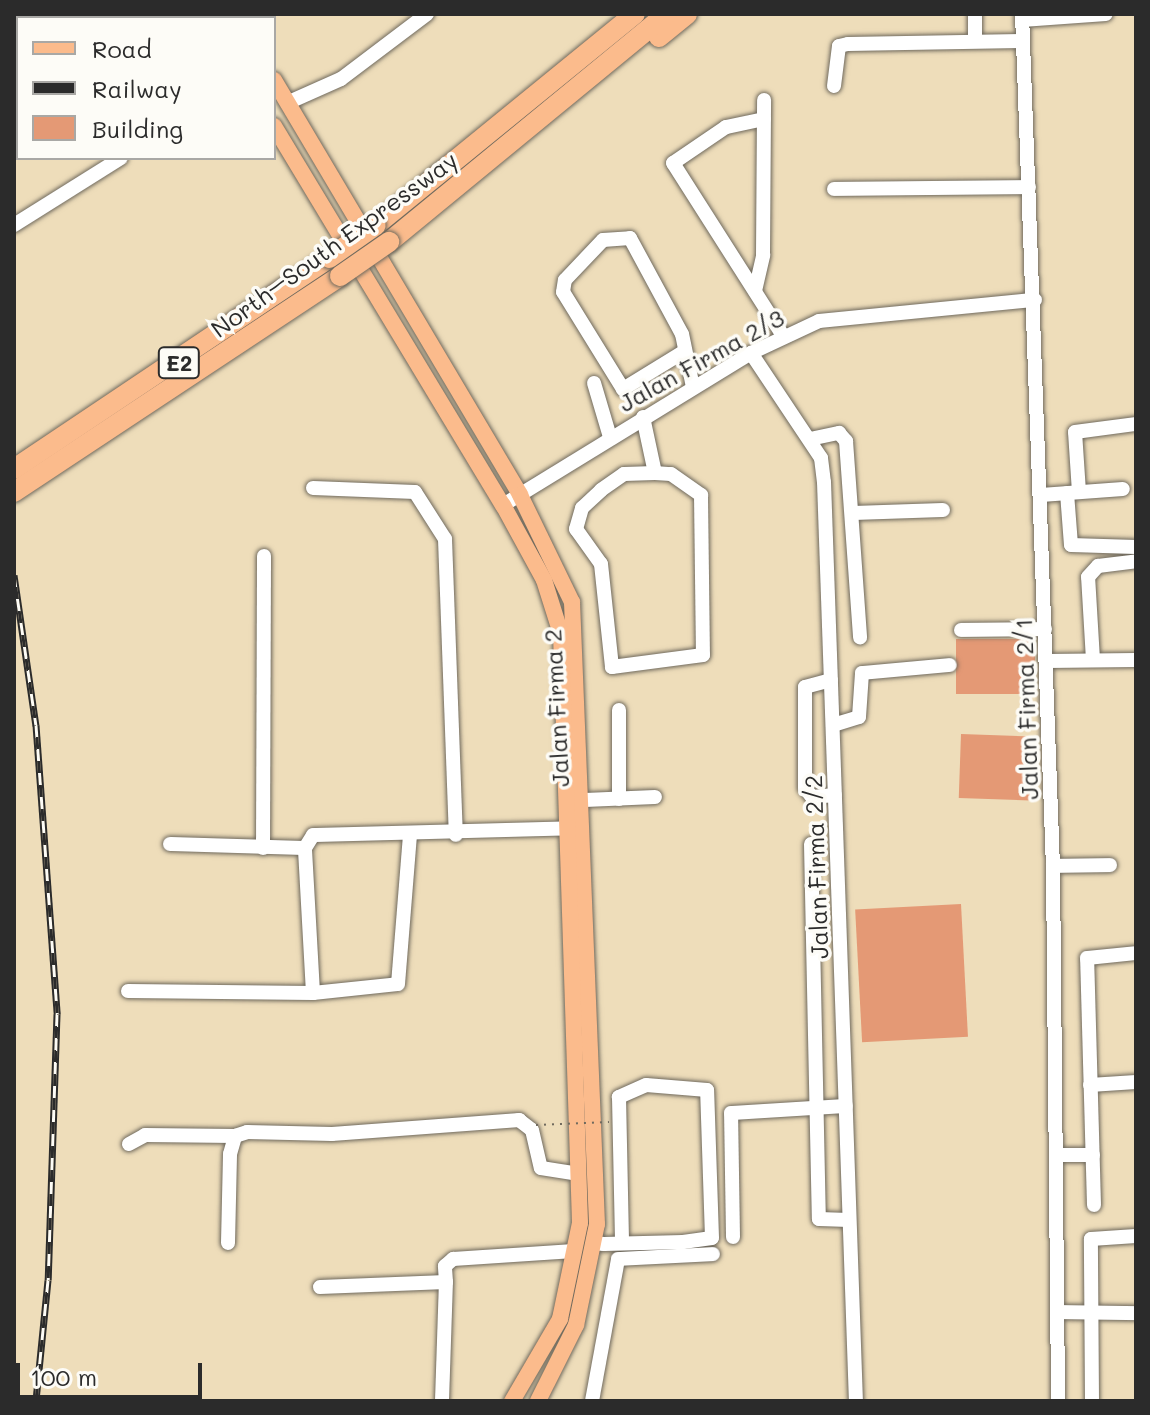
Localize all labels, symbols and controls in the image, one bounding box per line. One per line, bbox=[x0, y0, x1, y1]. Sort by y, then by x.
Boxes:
legend bbox=[16, 16, 276, 160]
text: Road bbox=[92, 33, 152, 64]
text: Railway bbox=[92, 73, 182, 104]
text: Building bbox=[92, 113, 183, 144]
street label: North–South Expressway bbox=[205, 145, 463, 343]
street label: Jalan Firma 2/3 bbox=[613, 303, 789, 417]
road number: E2 bbox=[157, 345, 201, 381]
street label: Jalan Firma 2/1 bbox=[1008, 618, 1044, 800]
street label: Jalan Firma 2 bbox=[537, 628, 575, 788]
street label: Jalan Firma 2/2 bbox=[798, 775, 834, 959]
scale bar bbox=[20, 1347, 206, 1397]
text: 100 m bbox=[30, 1361, 97, 1392]

